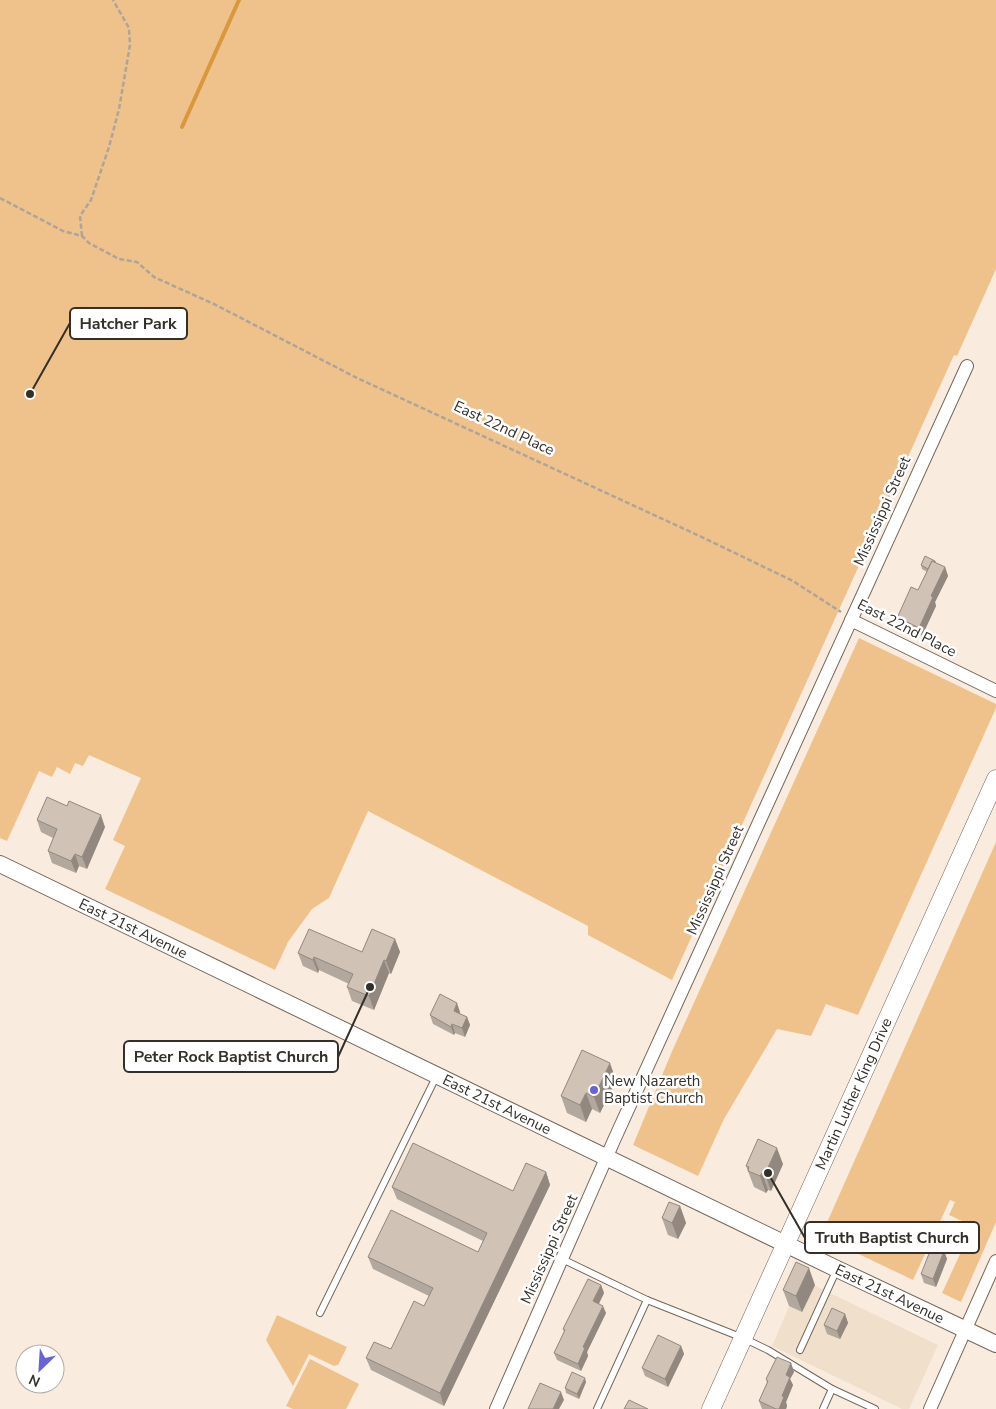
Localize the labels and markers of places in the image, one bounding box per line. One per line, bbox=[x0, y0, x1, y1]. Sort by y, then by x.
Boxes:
callout: Hatcher Park bbox=[70, 308, 187, 339]
callout: Peter Rock Baptist Church bbox=[124, 1041, 338, 1072]
place label: New Nazareth Baptist Church bbox=[604, 1071, 704, 1108]
marker: New Nazareth Baptist Church bbox=[588, 1084, 600, 1096]
callout: Truth Baptist Church bbox=[805, 1222, 979, 1253]

